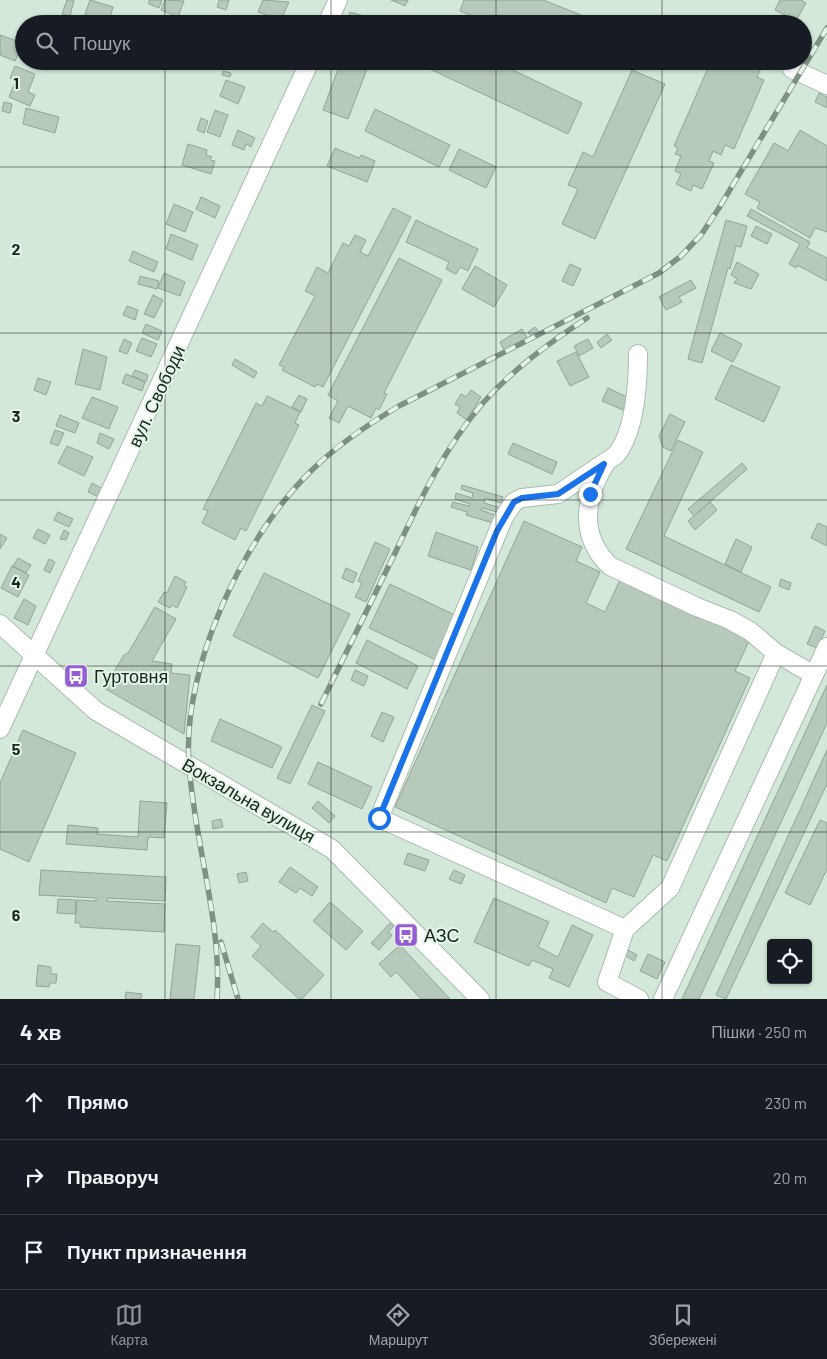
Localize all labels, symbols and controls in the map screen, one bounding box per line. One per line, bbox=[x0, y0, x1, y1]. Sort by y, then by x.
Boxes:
search box bbox=[15, 15, 812, 70]
icon: search bbox=[33, 29, 61, 57]
text: Пошук bbox=[73, 31, 130, 54]
text: 1 bbox=[13, 73, 19, 92]
text: 2 bbox=[12, 239, 21, 258]
street label: вул. Свободи bbox=[123, 342, 189, 450]
text: 3 bbox=[12, 406, 20, 425]
route end bbox=[579, 483, 602, 506]
text: 4 bbox=[11, 572, 21, 591]
bus stop icon: Гуртовня bbox=[63, 663, 89, 689]
place label: Гуртовня bbox=[94, 665, 168, 687]
text: 5 bbox=[12, 739, 21, 758]
street label: Вокзальна вулиця bbox=[178, 753, 320, 847]
route start bbox=[368, 807, 391, 830]
text: 6 bbox=[12, 905, 21, 924]
bus stop icon: АЗС bbox=[393, 922, 419, 948]
place label: АЗС bbox=[424, 924, 459, 946]
map controls bbox=[767, 939, 812, 984]
button: locate bbox=[767, 939, 812, 984]
text: 4 хв bbox=[20, 1019, 62, 1044]
text: Пішки · 250 m bbox=[711, 1022, 807, 1041]
icon: ahead bbox=[20, 1088, 48, 1116]
text: Прямо bbox=[67, 1090, 129, 1113]
text: 230 m bbox=[765, 1093, 807, 1112]
icon: right bbox=[20, 1163, 48, 1191]
text: Праворуч bbox=[67, 1165, 159, 1188]
text: 20 m bbox=[773, 1168, 807, 1187]
icon: arrive bbox=[20, 1238, 48, 1266]
text: Пункт призначення bbox=[67, 1240, 247, 1263]
tab: Карта bbox=[110, 1301, 148, 1348]
tab: Маршрут bbox=[369, 1301, 428, 1348]
tab: Збережені bbox=[649, 1301, 717, 1348]

